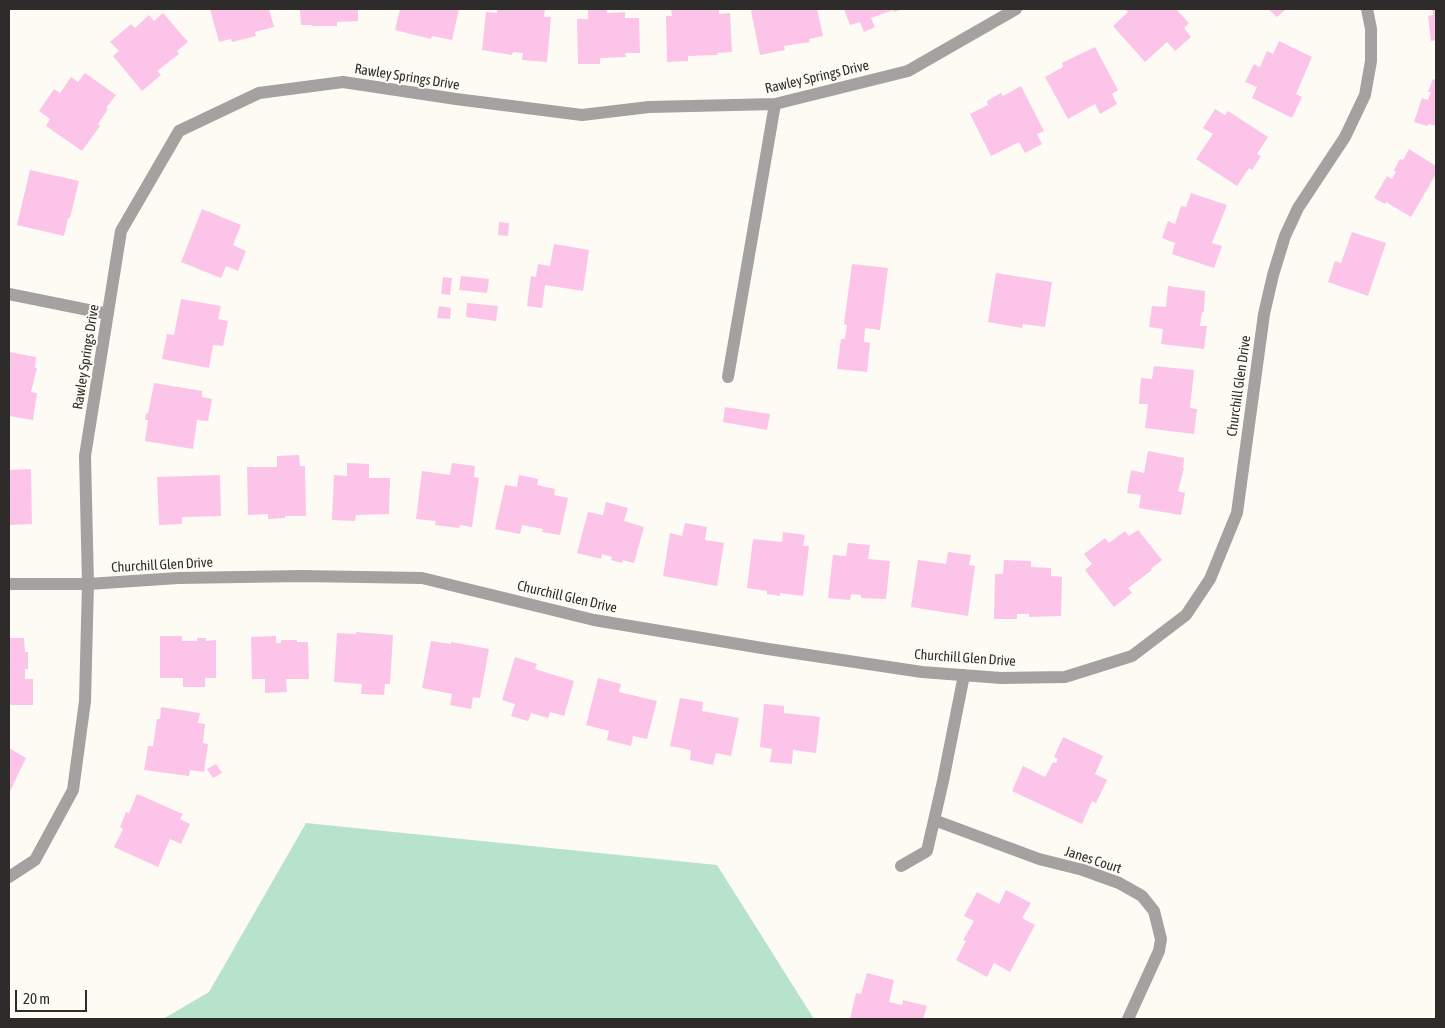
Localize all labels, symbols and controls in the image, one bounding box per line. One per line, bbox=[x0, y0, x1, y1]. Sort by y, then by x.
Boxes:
street label: Rawley Springs Drive bbox=[763, 57, 871, 97]
street label: Rawley Springs Drive bbox=[353, 60, 461, 94]
street label: Rawley Springs Drive bbox=[69, 303, 103, 411]
street label: Churchill Glen Drive bbox=[1224, 334, 1254, 438]
street label: Churchill Glen Drive bbox=[111, 554, 213, 576]
street label: Churchill Glen Drive bbox=[516, 577, 618, 617]
street label: Churchill Glen Drive bbox=[914, 646, 1016, 670]
street label: Janes Court bbox=[1063, 843, 1123, 877]
scale bar bbox=[18, 980, 90, 1012]
text: 20 m bbox=[23, 990, 50, 1007]

